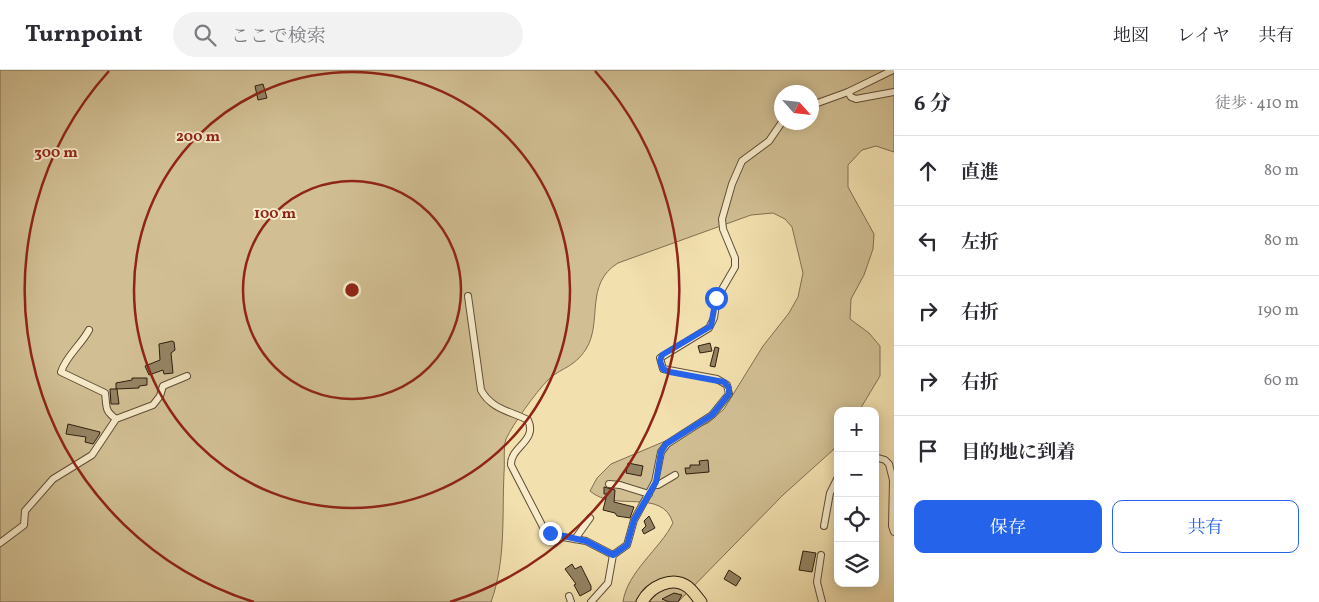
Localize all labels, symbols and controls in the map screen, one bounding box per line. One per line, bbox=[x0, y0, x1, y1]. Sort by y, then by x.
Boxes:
search box bbox=[173, 12, 523, 57]
text: Turnpoint bbox=[25, 18, 143, 52]
icon: search bbox=[191, 21, 219, 49]
text: ここで検索 bbox=[231, 24, 326, 50]
text: 地図 bbox=[1113, 24, 1149, 49]
text: レイヤ bbox=[1177, 24, 1230, 49]
text: 共有 bbox=[1258, 24, 1294, 49]
north arrow bbox=[774, 85, 819, 130]
text: 6 分 bbox=[914, 90, 951, 119]
text: 徒歩 · 410 m bbox=[1215, 93, 1299, 115]
text: 200 m bbox=[176, 127, 220, 148]
text: 300 m bbox=[34, 143, 78, 164]
icon: ahead bbox=[914, 157, 942, 185]
text: 直進 bbox=[961, 160, 999, 186]
text: 80 m bbox=[1264, 160, 1299, 182]
text: 100 m bbox=[254, 204, 297, 225]
icon: left bbox=[914, 227, 942, 255]
text: 左折 bbox=[961, 230, 999, 256]
text: 80 m bbox=[1264, 230, 1299, 252]
centre of rings bbox=[343, 281, 361, 299]
route start bbox=[705, 287, 728, 310]
icon: right bbox=[914, 297, 942, 325]
text: 右折 bbox=[961, 300, 999, 326]
text: 190 m bbox=[1257, 300, 1299, 322]
icon: right bbox=[914, 367, 942, 395]
text: 右折 bbox=[961, 370, 999, 396]
text: 60 m bbox=[1264, 370, 1299, 392]
map controls bbox=[834, 407, 879, 587]
button: + bbox=[834, 407, 879, 452]
icon: arrive bbox=[914, 437, 942, 465]
text: 目的地に到着 bbox=[961, 440, 1075, 466]
button: − bbox=[834, 452, 879, 497]
button: locate bbox=[834, 497, 879, 542]
button: 保存 bbox=[914, 500, 1102, 553]
button: 共有 bbox=[1112, 500, 1299, 553]
route end bbox=[539, 522, 562, 545]
button: layers bbox=[834, 542, 879, 587]

